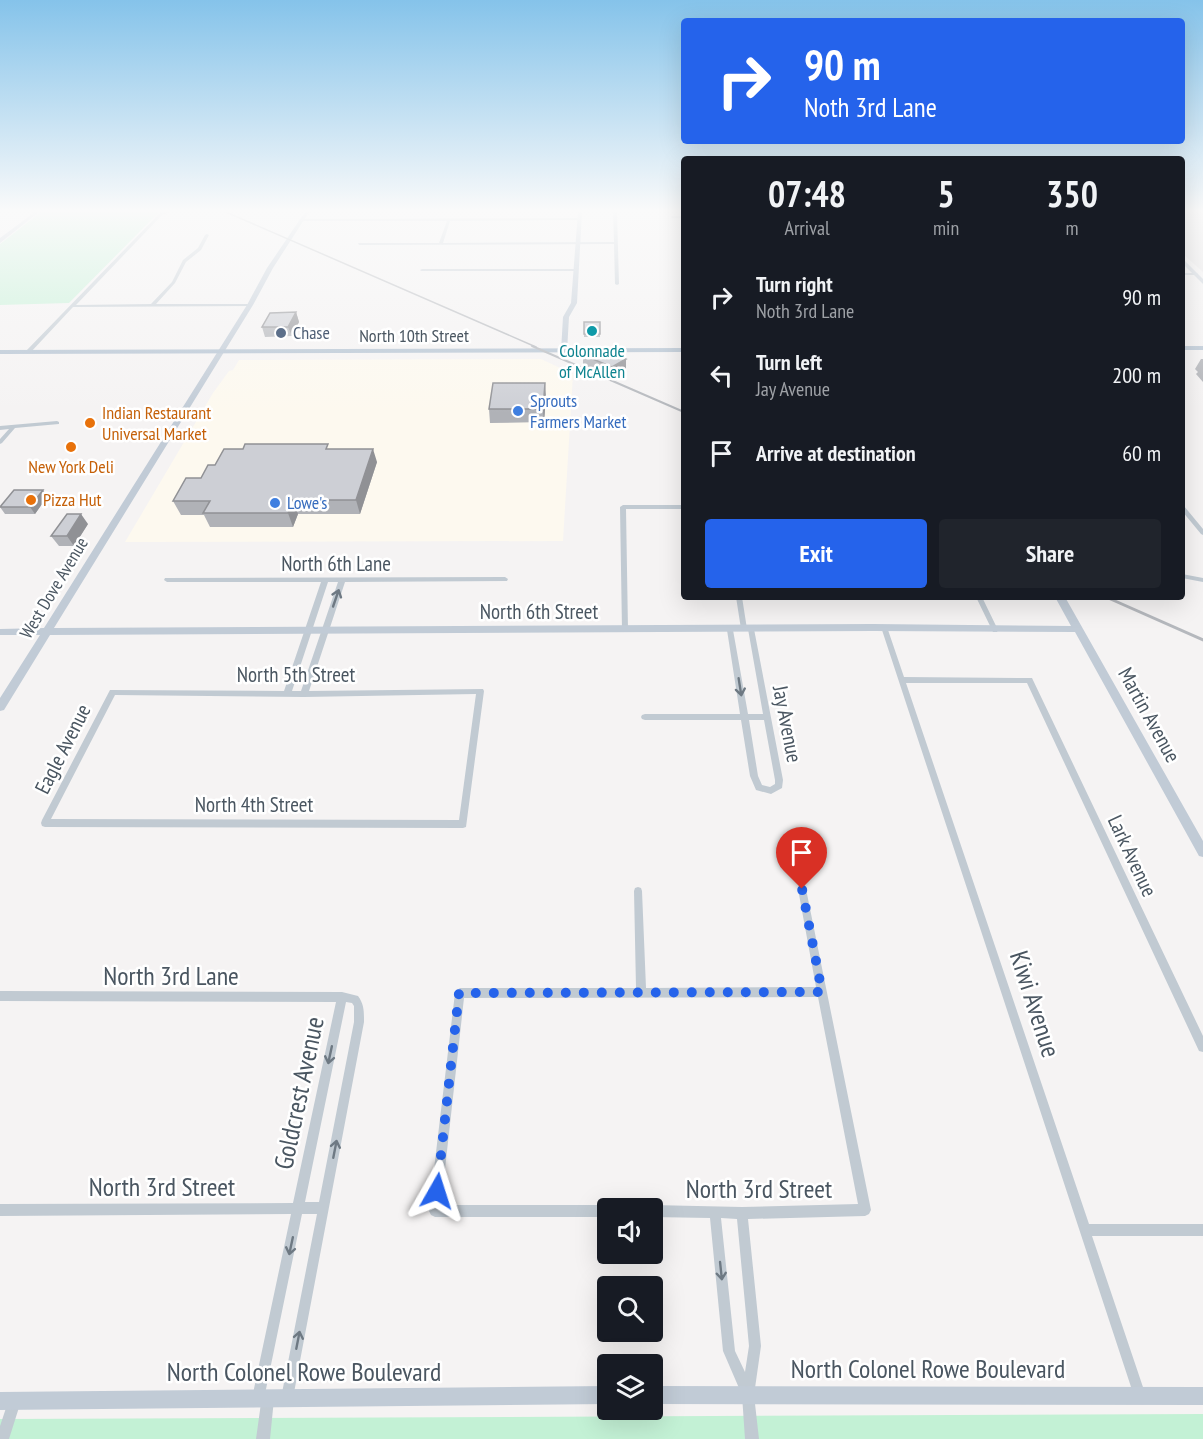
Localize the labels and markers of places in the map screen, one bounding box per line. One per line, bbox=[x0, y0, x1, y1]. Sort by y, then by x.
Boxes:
place label: Chase bbox=[293, 321, 330, 344]
marker: Colonnade of McAllen bbox=[585, 324, 599, 338]
marker: Chase bbox=[274, 326, 288, 340]
place label: Colonnade of McAllen bbox=[559, 339, 625, 383]
place label: Sprouts Farmers Market bbox=[530, 389, 626, 433]
place label: Indian Restaurant Universal Market bbox=[102, 401, 211, 445]
marker: Sprouts Farmers Market bbox=[511, 404, 525, 418]
marker: Indian Restaurant Universal Market bbox=[83, 416, 97, 430]
marker: New York Deli bbox=[64, 440, 78, 454]
place label: New York Deli bbox=[28, 455, 114, 478]
place label: Pizza Hut bbox=[43, 488, 101, 511]
place label: Lowe's bbox=[287, 491, 327, 514]
marker: Pizza Hut bbox=[24, 493, 38, 507]
marker: Lowe's bbox=[268, 496, 282, 510]
pin bbox=[776, 827, 827, 889]

